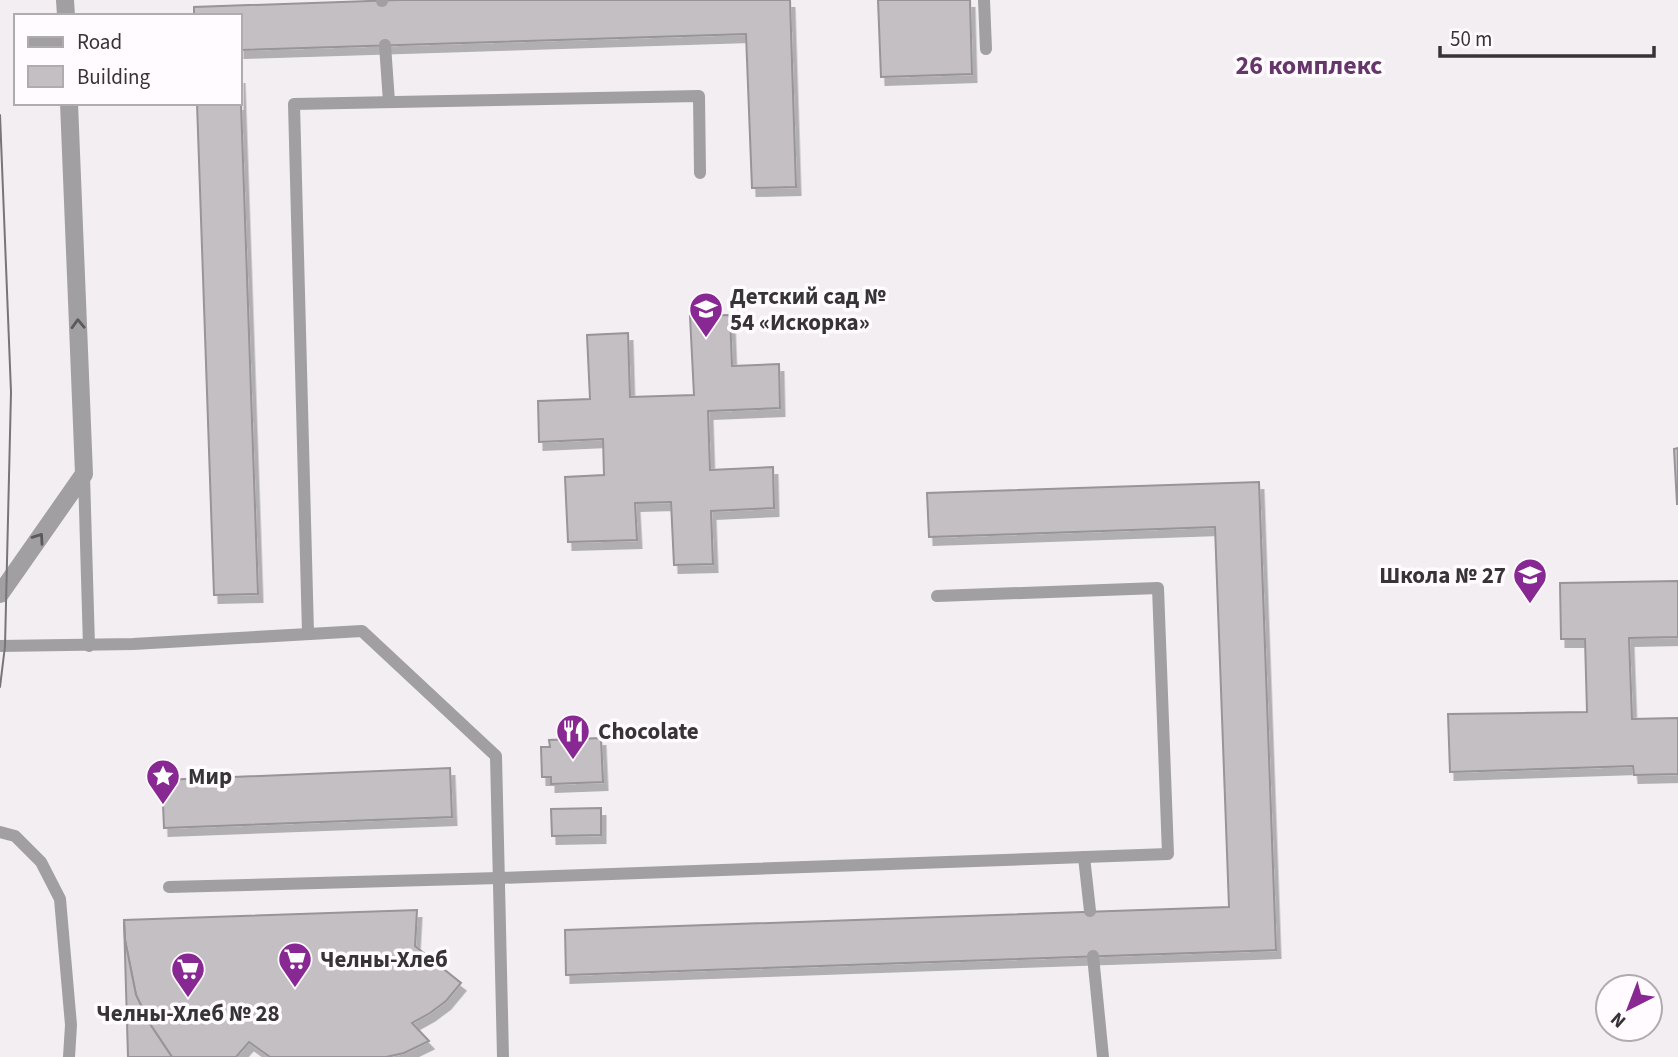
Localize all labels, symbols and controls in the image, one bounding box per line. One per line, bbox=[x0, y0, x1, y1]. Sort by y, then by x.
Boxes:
legend bbox=[14, 14, 242, 105]
scale bar bbox=[1440, 14, 1654, 58]
text: 50 m bbox=[1450, 24, 1492, 54]
text: Road bbox=[77, 27, 122, 57]
district label: 26 комплекс bbox=[1236, 47, 1382, 84]
text: Building bbox=[77, 62, 151, 92]
place label: Детский сад № 54 «Искорка» bbox=[730, 280, 886, 339]
school or university icon: Детский сад № 54 «Искорка» bbox=[687, 290, 725, 339]
one-way arrow bbox=[70, 319, 85, 330]
one-way arrow bbox=[31, 533, 43, 546]
school or university icon: Школа № 27 bbox=[1511, 556, 1549, 605]
place label: Школа № 27 bbox=[1379, 559, 1506, 592]
restaurant icon: Chocolate bbox=[554, 712, 592, 761]
place label: Chocolate bbox=[598, 715, 699, 748]
place icon: Мир bbox=[144, 757, 182, 806]
place label: Мир bbox=[188, 760, 232, 793]
supermarket icon: Челны-Хлеб bbox=[276, 940, 314, 989]
place label: Челны-Хлеб bbox=[320, 943, 448, 976]
supermarket icon: Челны-Хлеб № 28 bbox=[169, 950, 207, 999]
north arrow bbox=[1594, 973, 1664, 1043]
place label: Челны-Хлеб № 28 bbox=[96, 997, 280, 1030]
text: N bbox=[1605, 1005, 1632, 1034]

